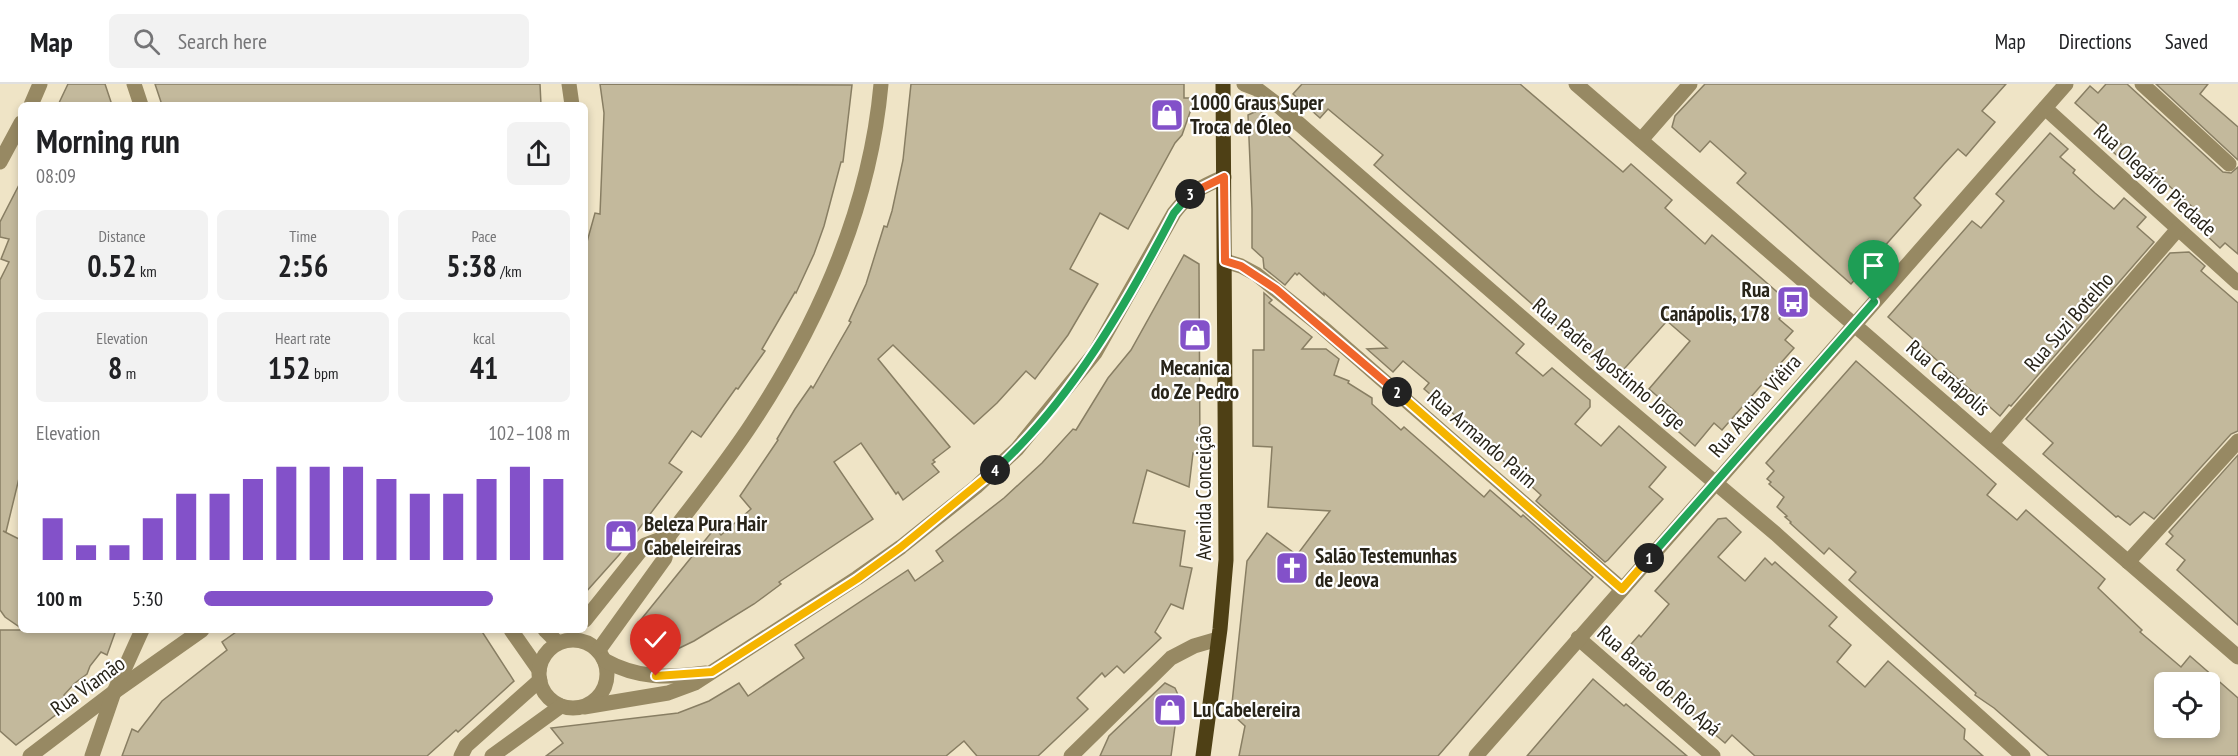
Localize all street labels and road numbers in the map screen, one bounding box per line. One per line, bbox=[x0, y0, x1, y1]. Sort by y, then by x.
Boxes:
street label: Rua Olegário Piedade bbox=[2088, 117, 2222, 242]
street label: Rua Suzi Botelho bbox=[2018, 266, 2119, 377]
street label: Rua Padre Agostinho Jorge bbox=[1527, 292, 1691, 436]
street label: Rua Canápolis bbox=[1901, 334, 1996, 421]
street label: Rua Ataliba Viêira bbox=[1702, 349, 1807, 463]
street label: Rua Armando Paim bbox=[1422, 384, 1543, 494]
street label: Avenida Conceição bbox=[1190, 426, 1217, 560]
street label: Rua Barão do Rio Apá bbox=[1592, 619, 1727, 742]
street label: Rua Viamão bbox=[45, 650, 130, 722]

